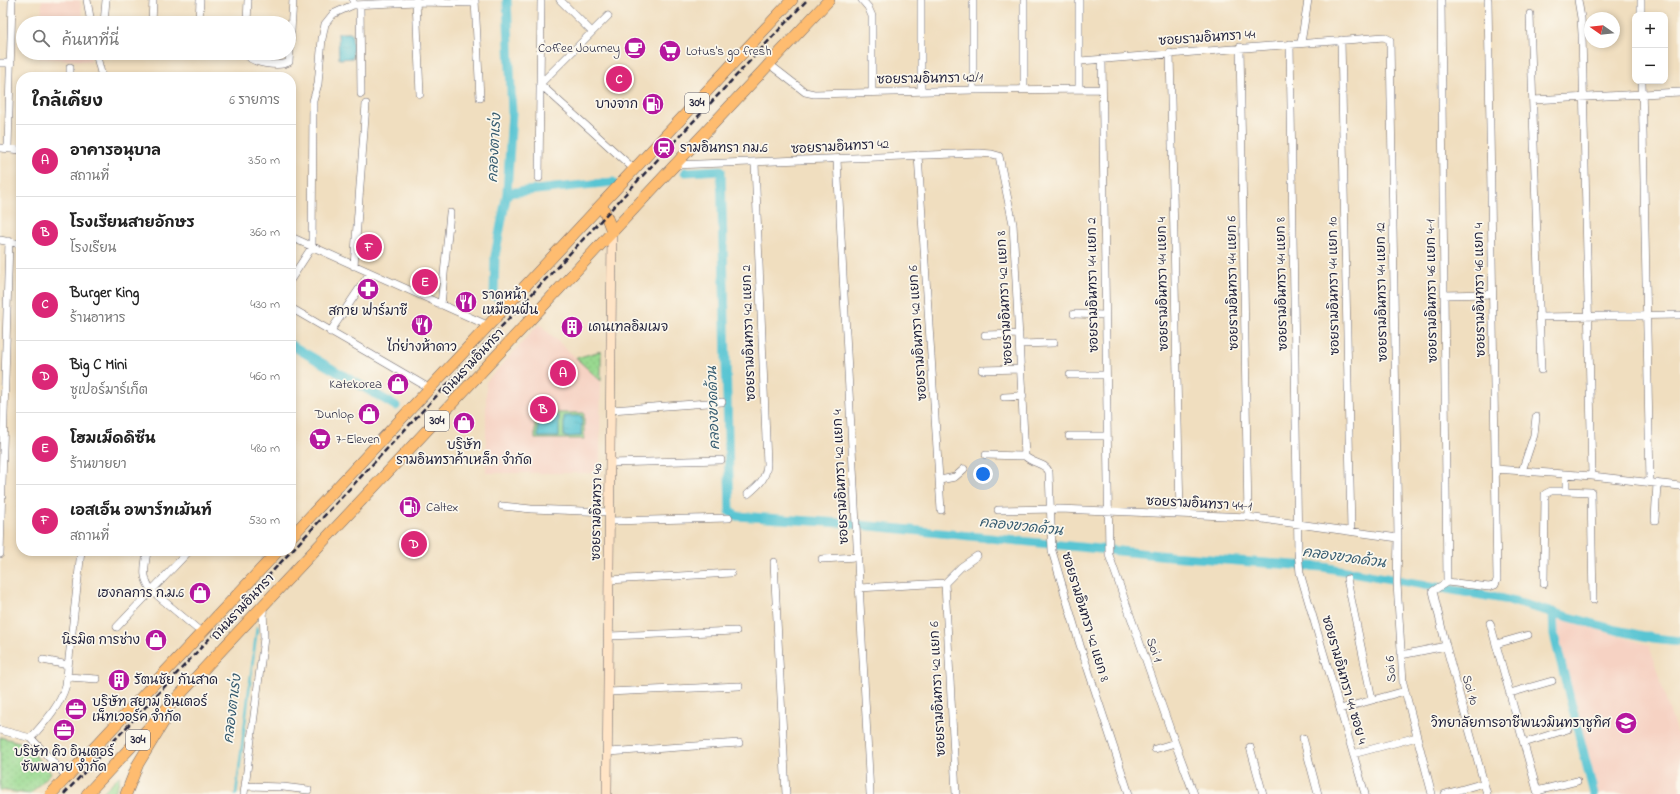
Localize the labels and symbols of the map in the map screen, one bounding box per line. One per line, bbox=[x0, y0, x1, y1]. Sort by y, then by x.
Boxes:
north arrow bbox=[1584, 12, 1620, 48]
street label: ซอยรามอินทรา 44 bbox=[1158, 25, 1257, 51]
cafe icon: Coffee Journey bbox=[622, 35, 648, 61]
supermarket icon: Lotus's go fresh bbox=[657, 38, 683, 64]
place label: Coffee Journey bbox=[538, 39, 620, 59]
place label: Lotus's go fresh bbox=[686, 42, 771, 62]
pin: C bbox=[606, 64, 632, 94]
street label: ซอยรามอินทรา 42/1 bbox=[877, 69, 983, 89]
fuel station icon: บางจาก bbox=[640, 91, 666, 117]
road number: 304 bbox=[685, 93, 709, 113]
place label: บางจาก bbox=[595, 95, 638, 114]
water label: คลองตาเร่ง bbox=[483, 111, 507, 183]
station icon: รามอินทรา กม.6 bbox=[651, 135, 677, 161]
street label: ซอยรามอินทรา 42 bbox=[790, 135, 890, 159]
place label: รามอินทรา กม.6 bbox=[680, 139, 768, 158]
street label: ซอยรามอินทรา 44 แยก 6 bbox=[1222, 215, 1244, 350]
street label: ซอยรามอินทรา 44 แยก 4 bbox=[1152, 216, 1174, 351]
street label: ซอยรามอินทรา 44 แยก 10 bbox=[1323, 216, 1345, 355]
street label: ซอยรามอินทรา 44 แยก 2 bbox=[1082, 217, 1104, 353]
street label: ซอยรามอินทรา 44 แยก 8 bbox=[1271, 217, 1293, 351]
street label: ซอยรามอินทรา 46 แยก 4-1 bbox=[1421, 219, 1443, 363]
street label: ซอยรามอินทรา 44 แยก 12 bbox=[1371, 222, 1393, 362]
street label: ซอยรามอินทรา 46 แยก 4 bbox=[1469, 222, 1491, 357]
street label: ซอยรามอินทรา 42 แยก 8 bbox=[992, 230, 1018, 366]
pin: F bbox=[356, 232, 382, 262]
street label: ซอยรามอินทรา 42 แยก 2 bbox=[737, 264, 761, 401]
street label: ซอยรามอินทรา 42 แยก 6 bbox=[904, 264, 932, 401]
pin: E bbox=[412, 267, 438, 297]
pharmacy icon: สกาย ฟาร์มาซี bbox=[355, 276, 381, 302]
place label: ราดหน้า เหมือนฝัน bbox=[482, 286, 539, 320]
restaurant icon: ราดหน้า เหมือนฝัน bbox=[453, 289, 479, 315]
place label: สกาย ฟาร์มาซี bbox=[328, 301, 408, 321]
restaurant icon: ไก่ย่างห้าดาว bbox=[409, 312, 435, 338]
building icon: เดนเทลอิมเมจ bbox=[559, 314, 585, 340]
place label: เดนเทลอิมเมจ bbox=[588, 318, 668, 337]
street label: ถนนรามอินทรา bbox=[437, 324, 509, 400]
place label: ไก่ย่างห้าดาว bbox=[386, 337, 457, 357]
pin: A bbox=[550, 358, 576, 388]
water label: คลองขวดด้วน bbox=[702, 365, 726, 450]
shop icon: Katekorea bbox=[385, 371, 411, 397]
place label: Katekorea bbox=[329, 375, 382, 394]
pin: B bbox=[530, 394, 556, 424]
shop icon: Dunlop bbox=[356, 401, 382, 427]
place label: Dunlop bbox=[314, 405, 354, 424]
street label: ซอยรามอินทรา 42 แยก 4 bbox=[828, 408, 854, 545]
shop icon: บริษัท รามอินทราค้าเหล็ก จำกัด bbox=[451, 410, 477, 436]
road number: 304 bbox=[425, 411, 449, 431]
supermarket icon: 7-Eleven bbox=[307, 426, 333, 452]
place label: 7-Eleven bbox=[336, 430, 380, 449]
place label: บริษัท รามอินทราค้าเหล็ก จำกัด bbox=[396, 436, 532, 470]
street label: ซอยรามอินทรา 40 bbox=[587, 463, 607, 561]
your location bbox=[973, 464, 993, 484]
street label: ซอยรามอินทรา 44-1 bbox=[1146, 492, 1252, 516]
fuel station icon: Caltex bbox=[397, 494, 423, 520]
place label: Caltex bbox=[426, 498, 459, 517]
water label: คลองขวดด้วน bbox=[978, 512, 1064, 542]
pin: D bbox=[401, 529, 427, 559]
water label: คลองขวดด้วน bbox=[1301, 542, 1388, 574]
street label: ซอยรามอินทรา 42 แยก 8 bbox=[1056, 550, 1114, 684]
street label: ถนนรามอินทรา bbox=[207, 569, 279, 645]
shop icon: เฮงกลการ ก.ม.6 bbox=[187, 580, 213, 606]
place label: เฮงกลการ ก.ม.6 bbox=[97, 584, 184, 603]
street label: ซอยรามอินทรา 44 ซอย 4 bbox=[1317, 613, 1372, 747]
street label: ซอยรามอินทรา 42 แยก 6 bbox=[925, 621, 951, 757]
shop icon: นิรมิต การช่าง bbox=[143, 627, 169, 653]
place label: นิรมิต การช่าง bbox=[61, 631, 140, 650]
street label: Soi 1 bbox=[1141, 635, 1167, 665]
street label: Soi 6 bbox=[1381, 655, 1401, 683]
building icon: รัตนชัย กันสาด bbox=[106, 667, 132, 693]
place label: รัตนชัย กันสาด bbox=[134, 671, 218, 690]
water label: คลองตาเร่ง bbox=[218, 671, 248, 745]
street label: Soi 10 bbox=[1457, 673, 1483, 708]
place label: บริษัท สยาม อินเตอร์ เน็ทเวอร์ค จำกัด bbox=[92, 692, 208, 727]
office icon: บริษัท สยาม อินเตอร์ เน็ทเวอร์ค จำกัด bbox=[63, 696, 89, 722]
school or university icon: วิทยาลัยการอาชีพนวมินทราชูทิศ bbox=[1613, 710, 1639, 736]
place label: วิทยาลัยการอาชีพนวมินทราชูทิศ bbox=[1431, 714, 1611, 733]
office icon: บริษัท คิว อินเตอร์ ซัพพลาย จำกัด bbox=[51, 717, 77, 743]
road number: 304 bbox=[126, 730, 150, 750]
place label: บริษัท คิว อินเตอร์ ซัพพลาย จำกัด bbox=[14, 742, 115, 777]

